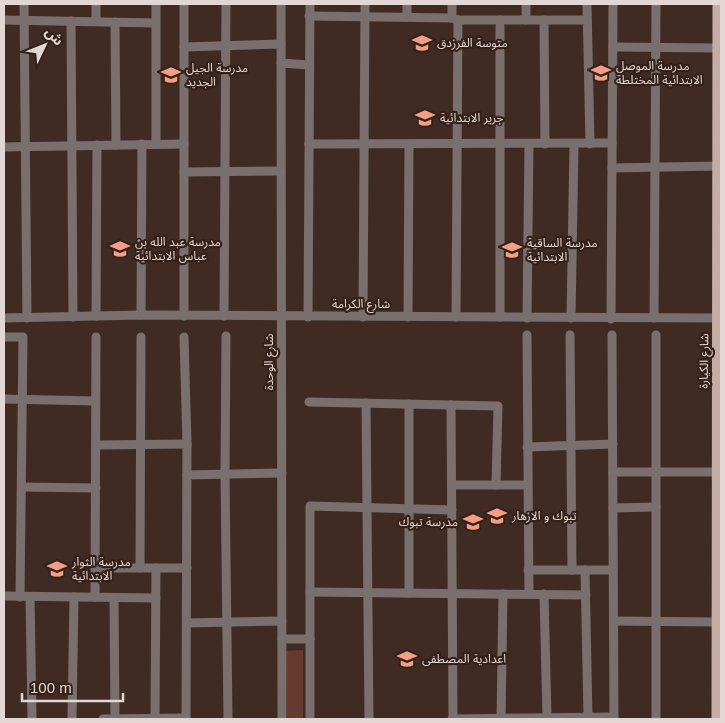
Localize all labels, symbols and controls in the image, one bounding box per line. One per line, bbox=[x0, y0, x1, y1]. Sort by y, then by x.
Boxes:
north arrow bbox=[20, 20, 70, 70]
text: ش bbox=[42, 24, 67, 49]
school or university icon: متوسة الفرزدق bbox=[411, 32, 433, 54]
place label: متوسة الفرزدق bbox=[437, 36, 508, 50]
place label: مدرسة الموصل الابتدائية المختلطة bbox=[616, 59, 703, 87]
place label: مدرسة الجيل الجديد bbox=[186, 61, 248, 89]
school or university icon: مدرسة الموصل الابتدائية المختلطة bbox=[590, 62, 612, 84]
school or university icon: مدرسة الجيل الجديد bbox=[160, 64, 182, 86]
school or university icon: جرير الابتدائية bbox=[414, 107, 436, 129]
place label: جرير الابتدائية bbox=[440, 111, 503, 125]
place label: مدرسة عبد الله بن عباس الابتدائية bbox=[135, 235, 221, 263]
place label: مدرسة الساقية الابتدائية bbox=[527, 236, 598, 264]
school or university icon: مدرسة عبد الله بن عباس الابتدائية bbox=[109, 238, 131, 260]
school or university icon: مدرسة الساقية الابتدائية bbox=[501, 239, 523, 261]
street label: شارع الكرامة bbox=[332, 297, 390, 313]
street label: شارع الكيارة bbox=[697, 333, 713, 389]
street label: شارع الوحدة bbox=[262, 334, 278, 390]
school or university icon: تبوك و الازهار bbox=[486, 505, 508, 527]
place label: تبوك و الازهار bbox=[511, 509, 577, 523]
school or university icon: مدرسة تبوك bbox=[462, 511, 484, 533]
place label: مدرسة تبوك bbox=[399, 515, 458, 529]
place label: مدرسة الثوار الابتدائية bbox=[71, 555, 131, 583]
school or university icon: مدرسة الثوار الابتدائية bbox=[46, 558, 68, 580]
school or university icon: اعدادية المصطفى bbox=[396, 648, 418, 670]
place label: اعدادية المصطفى bbox=[422, 652, 506, 666]
scale bar bbox=[22, 670, 124, 702]
text: 100 m bbox=[30, 679, 72, 696]

